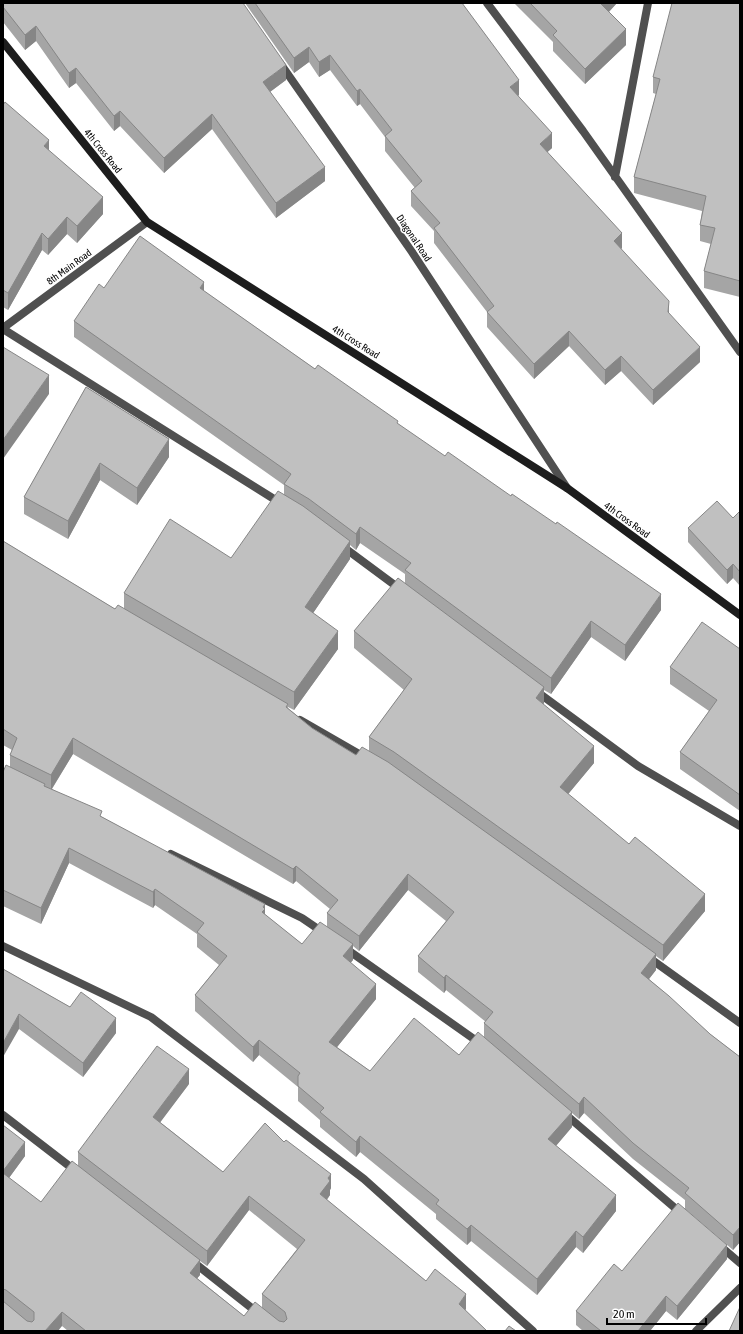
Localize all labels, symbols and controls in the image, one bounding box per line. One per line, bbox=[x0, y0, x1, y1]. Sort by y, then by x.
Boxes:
street label: 4th Cross Road bbox=[82, 127, 124, 175]
street label: Diagonal Road bbox=[394, 213, 434, 264]
street label: 8th Main Road bbox=[44, 247, 94, 287]
street label: 4th Cross Road bbox=[330, 323, 382, 361]
street label: 4th Cross Road bbox=[602, 500, 652, 540]
scale bar bbox=[607, 1300, 706, 1326]
text: 20 m bbox=[613, 1307, 635, 1321]

